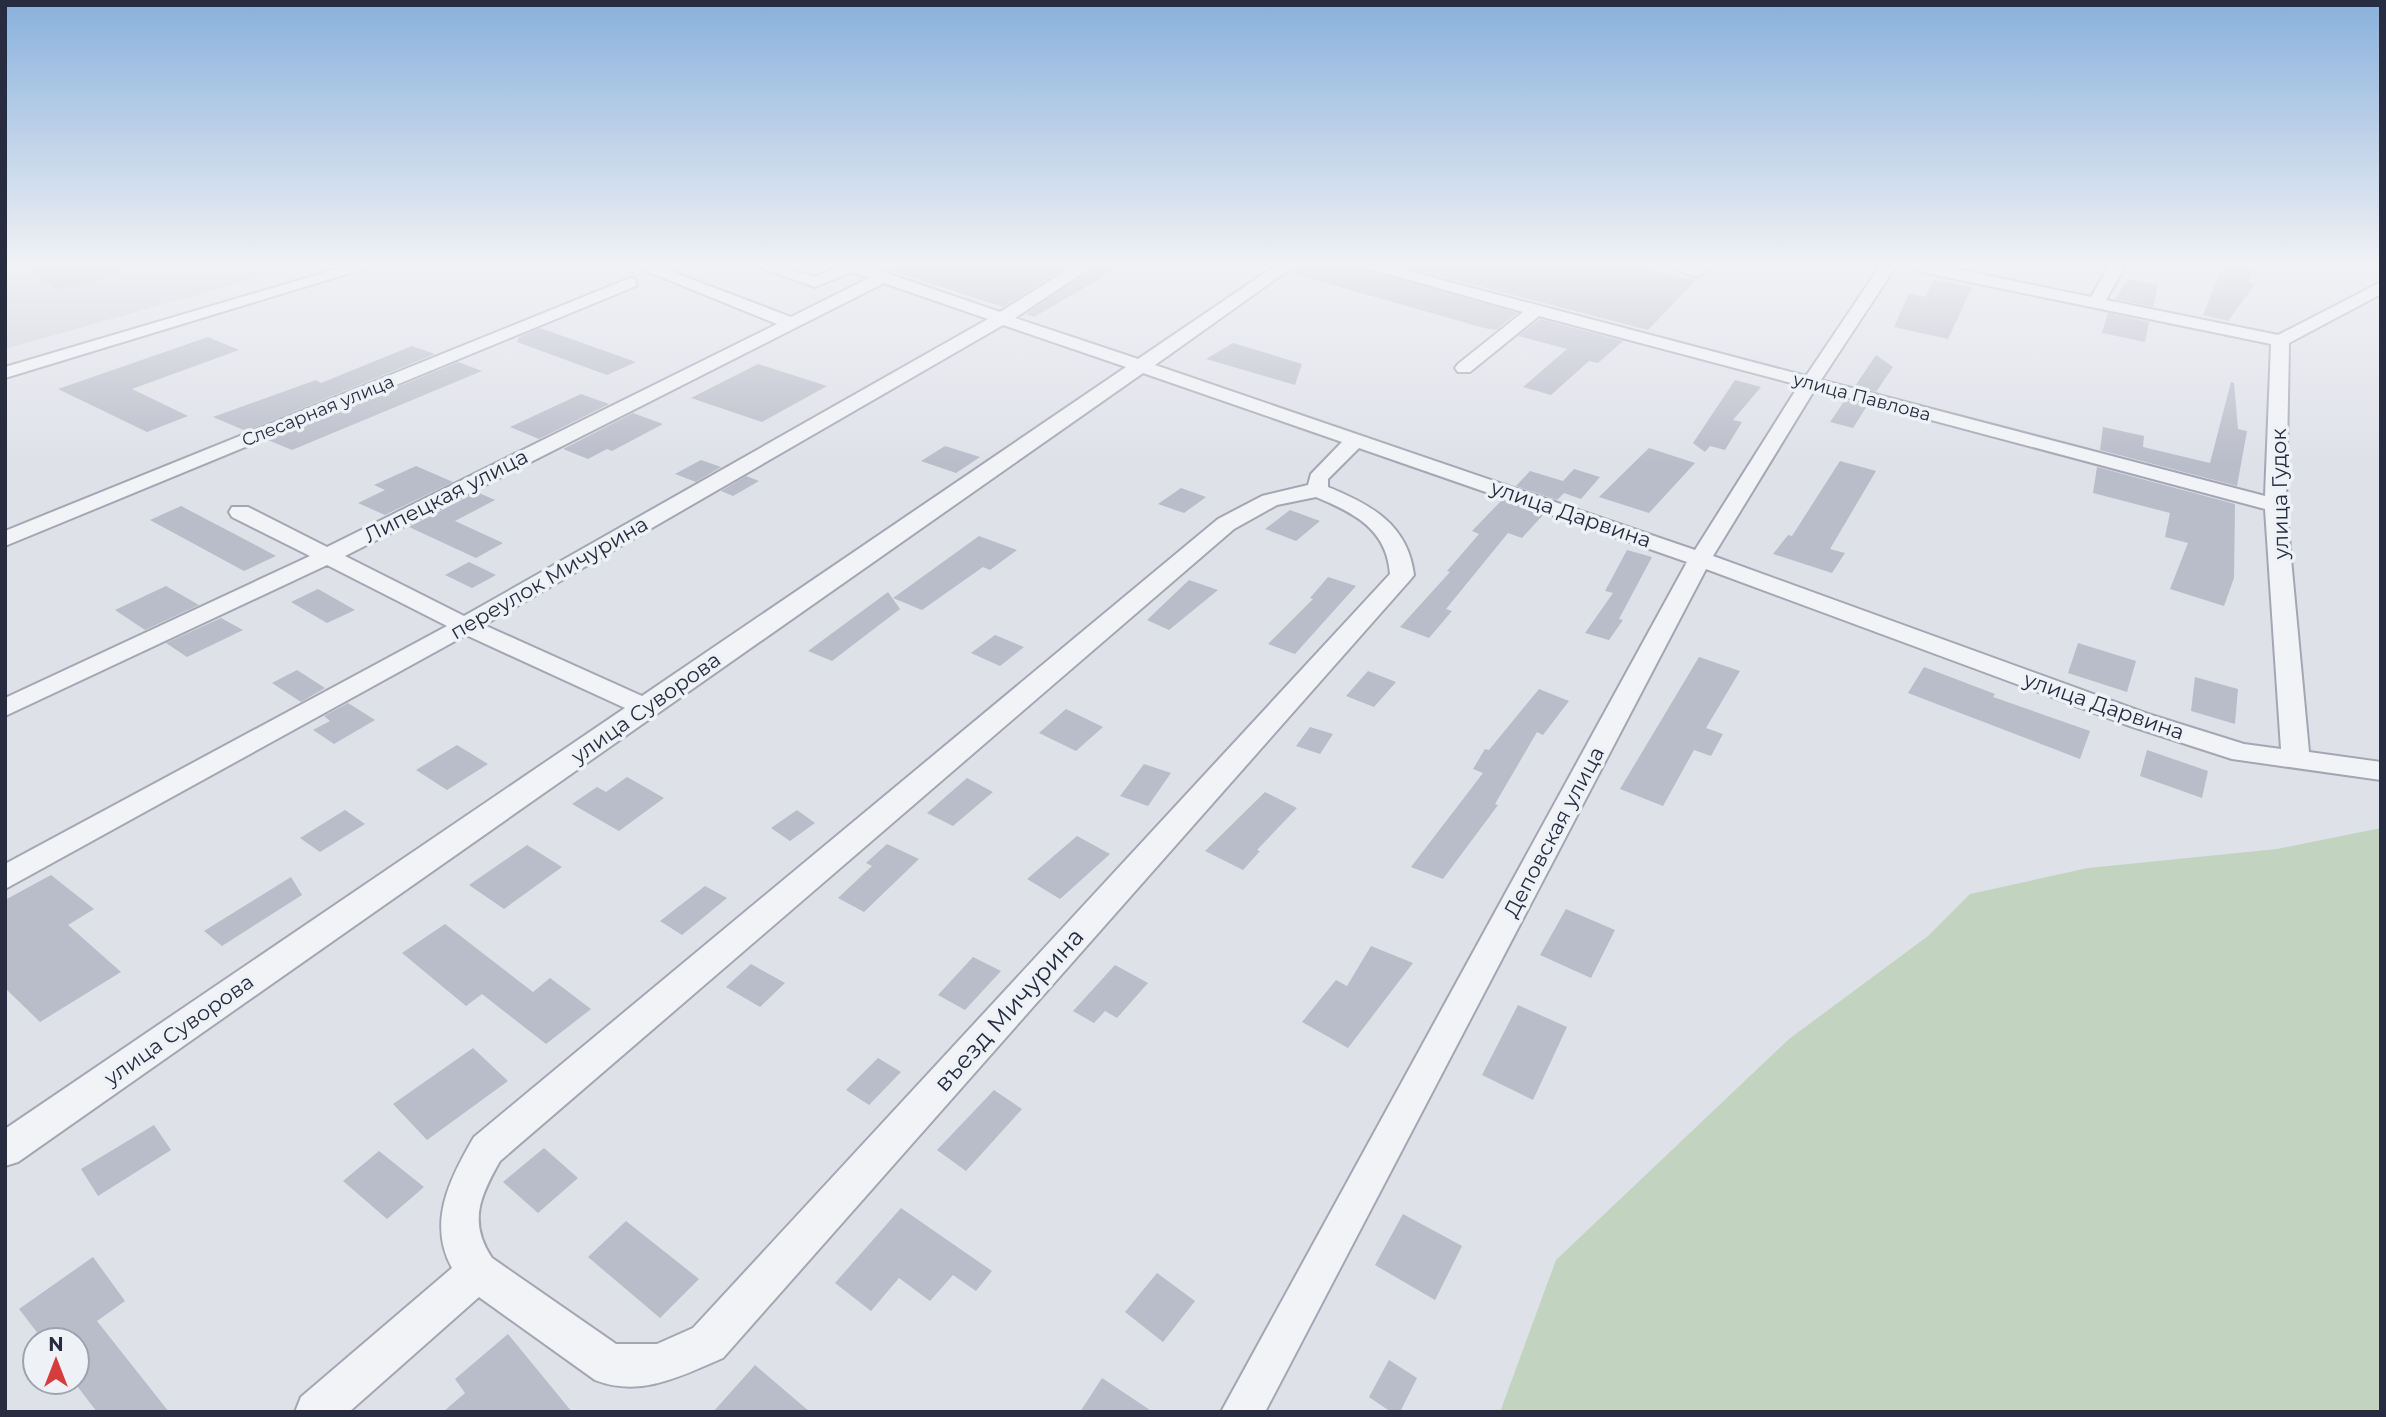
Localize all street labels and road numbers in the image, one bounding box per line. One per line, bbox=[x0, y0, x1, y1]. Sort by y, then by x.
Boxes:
street label: улица Павлова bbox=[1790, 368, 1933, 426]
street label: Слесарная улица bbox=[239, 370, 397, 452]
street label: улица Гудок bbox=[2266, 428, 2293, 561]
street label: Липецкая улица bbox=[360, 443, 532, 548]
street label: улица Дарвина bbox=[1487, 474, 1655, 553]
street label: переулок Мичурина bbox=[445, 511, 652, 644]
street label: улица Суворова bbox=[565, 647, 725, 769]
street label: улица Дарвина bbox=[2020, 666, 2188, 745]
street label: Деповская улица bbox=[1498, 742, 1609, 921]
street label: въезд Мичурина bbox=[928, 922, 1090, 1097]
street label: улица Суворова bbox=[98, 969, 258, 1091]

